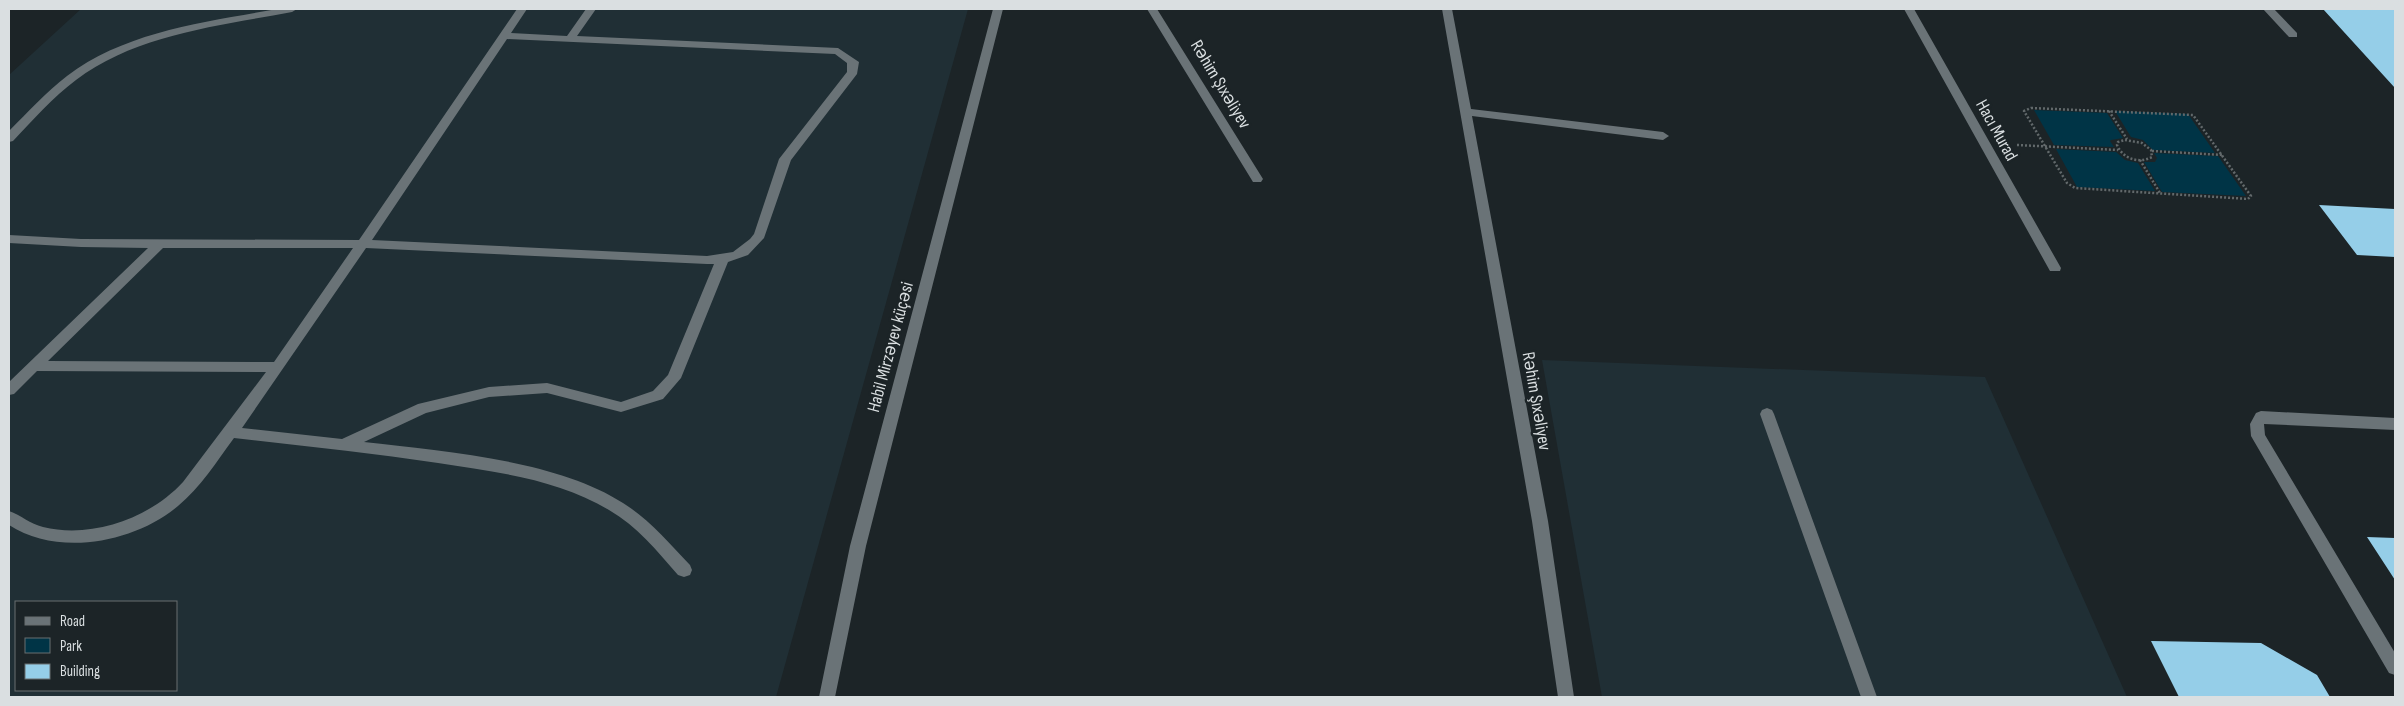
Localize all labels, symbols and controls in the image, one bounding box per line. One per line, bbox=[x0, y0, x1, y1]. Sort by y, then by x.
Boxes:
street label: Rəhim Şıxəliyev bbox=[1186, 36, 1255, 132]
street label: Hacı Murad bbox=[1971, 96, 2022, 165]
street label: Habil Mirzəyev küçəsi bbox=[863, 280, 918, 415]
street label: Rəhim Şıxəliyev bbox=[1518, 350, 1555, 452]
legend bbox=[15, 601, 178, 691]
text: Road bbox=[60, 612, 85, 631]
text: Park bbox=[60, 637, 82, 656]
text: Building bbox=[60, 662, 100, 681]

